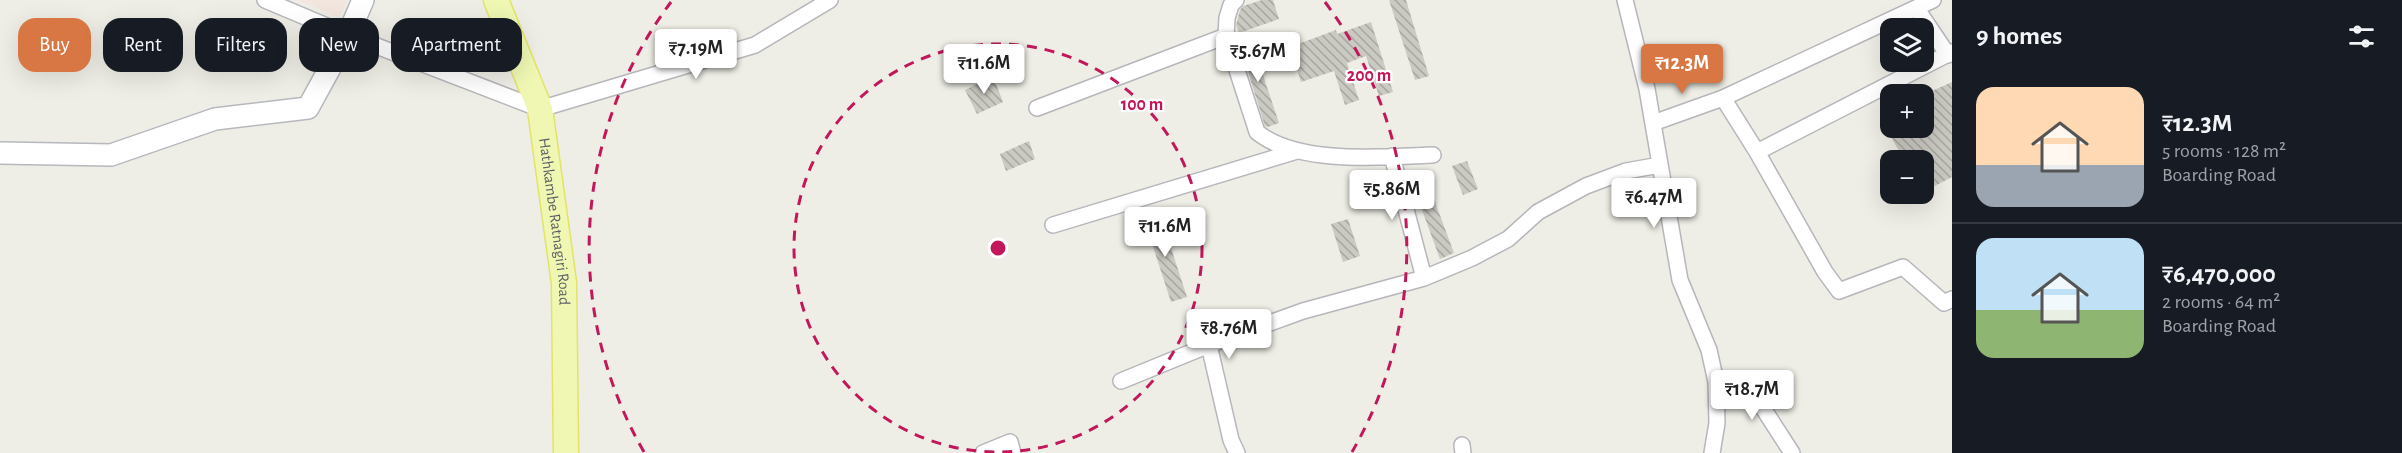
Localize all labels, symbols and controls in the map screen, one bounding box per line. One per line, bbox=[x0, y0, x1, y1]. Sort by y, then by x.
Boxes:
chip: Buy bbox=[18, 18, 91, 72]
chip: Rent bbox=[103, 18, 183, 72]
chip: Filters bbox=[195, 18, 287, 72]
chip: New bbox=[299, 18, 379, 72]
chip: Apartment bbox=[391, 18, 522, 72]
map controls bbox=[1880, 18, 1934, 204]
button: layers bbox=[1880, 18, 1934, 72]
icon: filters bbox=[2345, 20, 2378, 53]
text: 9 homes bbox=[1976, 23, 2062, 49]
pin: ₹7.19M bbox=[647, 29, 745, 80]
pin: ₹5.67M bbox=[1209, 32, 1307, 83]
text: ₹7.19M bbox=[669, 38, 723, 58]
text: ₹5.67M bbox=[1230, 41, 1286, 61]
pin: ₹11.6M bbox=[935, 44, 1033, 95]
pin: ₹12.3M bbox=[1633, 44, 1731, 95]
text: ₹11.6M bbox=[958, 53, 1010, 73]
text: ₹12.3M bbox=[1655, 53, 1709, 73]
text: 200 m bbox=[1347, 67, 1391, 85]
button: + bbox=[1880, 84, 1934, 138]
text: 100 m bbox=[1121, 96, 1163, 114]
text: ₹12.3M bbox=[2162, 110, 2232, 136]
icon: home bbox=[2024, 111, 2096, 183]
street label: Hathkambe Ratnagiri Road bbox=[536, 137, 572, 305]
text: 5 rooms · 128 m² bbox=[2162, 141, 2286, 161]
button: − bbox=[1880, 150, 1934, 204]
text: Boarding Road bbox=[2162, 165, 2276, 185]
pin: ₹5.86M bbox=[1343, 170, 1441, 221]
pin: ₹6.47M bbox=[1605, 178, 1703, 229]
text: ₹5.86M bbox=[1363, 179, 1421, 199]
text: ₹6.47M bbox=[1625, 187, 1683, 207]
pin: ₹11.6M bbox=[1116, 207, 1214, 258]
text: ₹11.6M bbox=[1139, 216, 1191, 236]
centre of rings bbox=[988, 238, 1008, 258]
text: ₹6,470,000 bbox=[2162, 261, 2276, 287]
icon: home bbox=[2024, 262, 2096, 334]
text: 2 rooms · 64 m² bbox=[2162, 292, 2280, 312]
pin: ₹8.76M bbox=[1180, 309, 1278, 360]
text: Boarding Road bbox=[2162, 316, 2276, 336]
text: ₹8.76M bbox=[1200, 318, 1258, 338]
pin: ₹18.7M bbox=[1703, 370, 1801, 421]
text: ₹18.7M bbox=[1725, 379, 1779, 399]

